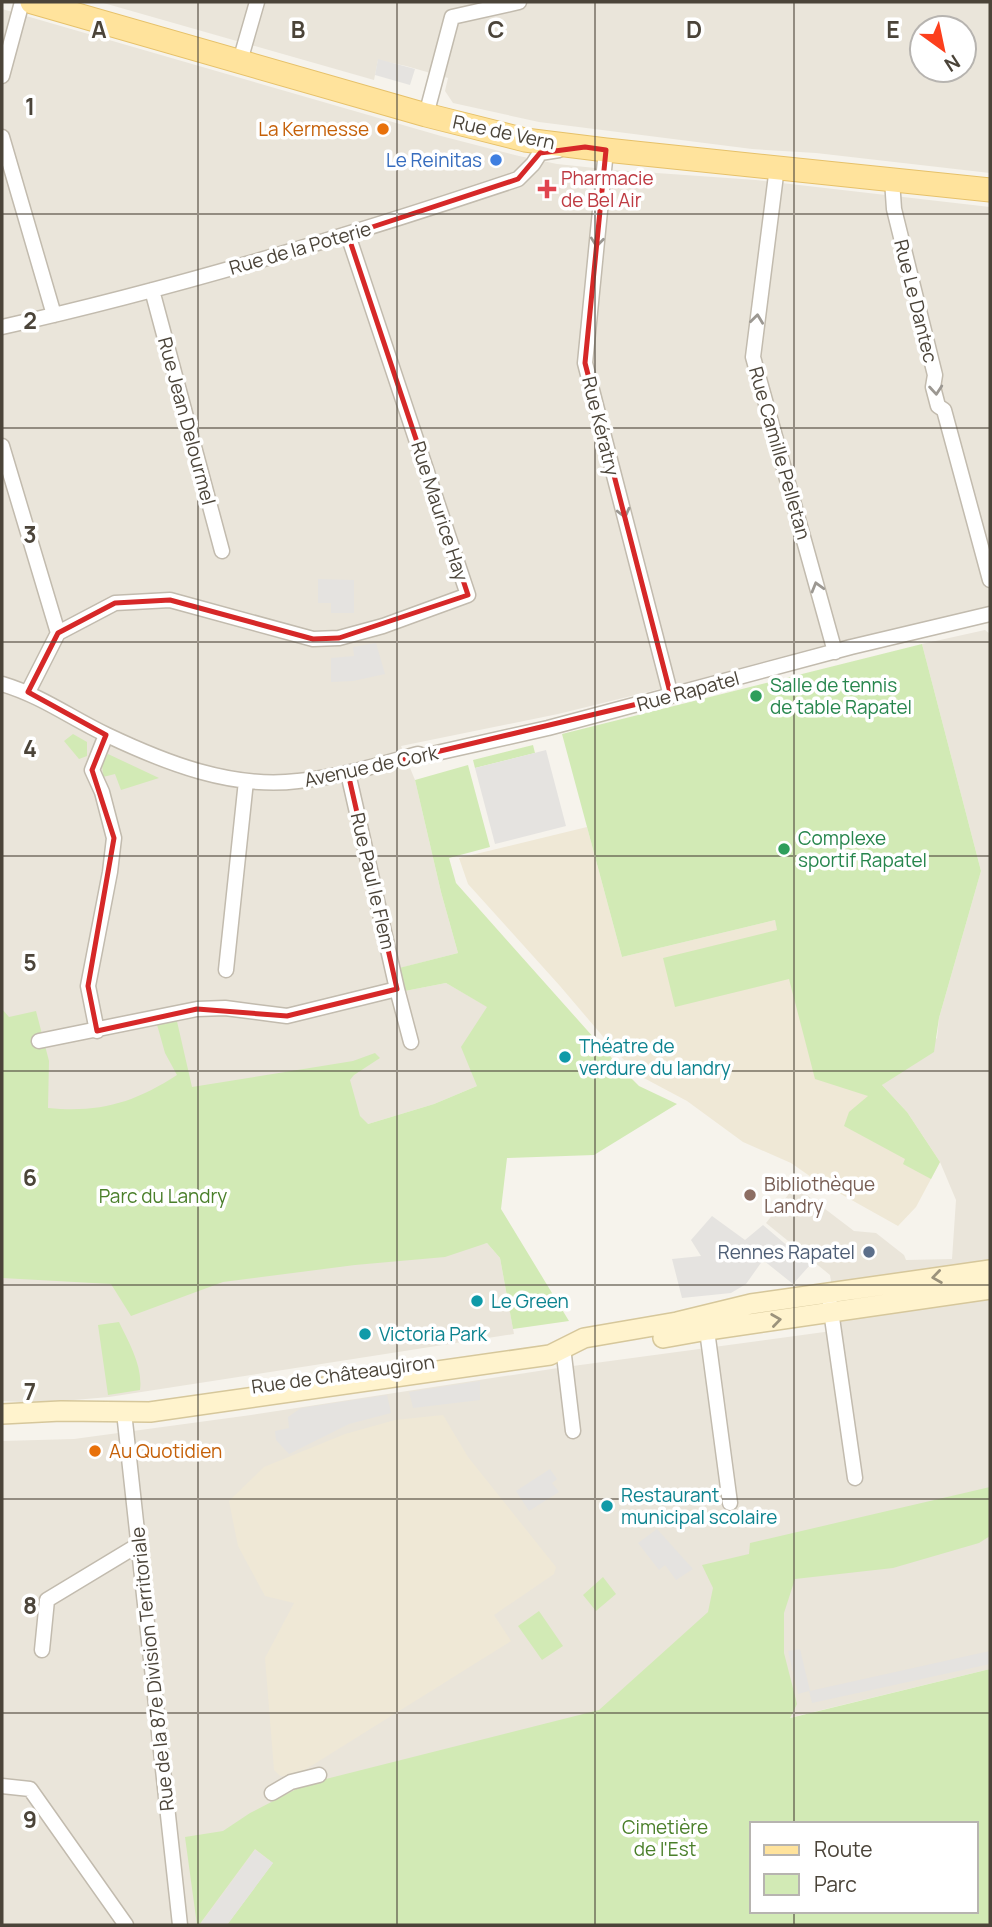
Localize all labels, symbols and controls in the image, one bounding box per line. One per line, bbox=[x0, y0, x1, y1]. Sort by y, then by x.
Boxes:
text: A bbox=[91, 13, 107, 45]
text: B bbox=[291, 13, 305, 45]
text: C bbox=[488, 13, 505, 45]
text: D bbox=[686, 13, 702, 45]
text: E bbox=[886, 13, 900, 45]
north arrow bbox=[908, 14, 978, 84]
text: N bbox=[939, 49, 965, 78]
text: 1 bbox=[25, 90, 35, 122]
street label: Rue de Vern bbox=[450, 108, 558, 156]
place label: La Kermesse bbox=[258, 116, 369, 142]
marker: La Kermesse bbox=[375, 121, 391, 137]
place label: Le Reinitas bbox=[386, 147, 482, 173]
marker: Le Reinitas bbox=[488, 152, 504, 168]
place label: Pharmacie de Bel Air bbox=[561, 165, 654, 213]
marker: Pharmacie de Bel Air bbox=[539, 181, 555, 197]
street label: Rue de la Poterie bbox=[226, 215, 374, 281]
one-way arrow bbox=[590, 237, 605, 248]
street label: Rue Le Dantec bbox=[888, 237, 944, 365]
text: 2 bbox=[23, 304, 37, 336]
one-way arrow bbox=[750, 313, 765, 325]
street label: Rue Jean Delourmel bbox=[152, 334, 222, 508]
street label: Rue Camille Pelletan bbox=[743, 364, 817, 542]
street label: Rue Kératry bbox=[576, 374, 626, 478]
one-way arrow bbox=[928, 384, 943, 395]
street label: Rue Maurice Hay bbox=[405, 438, 475, 584]
one-way arrow bbox=[616, 507, 630, 519]
text: 3 bbox=[23, 518, 37, 550]
one-way arrow bbox=[811, 581, 825, 593]
street label: Rue Rapatel bbox=[634, 665, 742, 717]
place label: Salle de tennis de table Rapatel bbox=[770, 672, 912, 720]
marker: Salle de tennis de table Rapatel bbox=[748, 688, 764, 704]
text: 4 bbox=[23, 732, 37, 764]
street label: Avenue de Cork bbox=[302, 739, 441, 793]
street label: Rue Paul le Flem bbox=[345, 810, 401, 952]
place label: Complexe sportif Rapatel bbox=[798, 825, 927, 873]
marker: Complexe sportif Rapatel bbox=[776, 841, 792, 857]
text: 5 bbox=[23, 946, 37, 978]
place label: Théatre de verdure du landry bbox=[579, 1033, 731, 1081]
marker: Théatre de verdure du landry bbox=[557, 1049, 573, 1065]
text: 6 bbox=[23, 1161, 37, 1193]
place label: Bibliothèque Landry bbox=[764, 1171, 875, 1219]
park label: Parc du Landry bbox=[99, 1183, 227, 1209]
marker: Bibliothèque Landry bbox=[742, 1187, 758, 1203]
place label: Rennes Rapatel bbox=[718, 1239, 855, 1265]
marker: Rennes Rapatel bbox=[861, 1244, 877, 1260]
one-way arrow bbox=[931, 1269, 943, 1284]
place label: Le Green bbox=[491, 1288, 569, 1314]
marker: Le Green bbox=[469, 1293, 485, 1309]
one-way arrow bbox=[770, 1313, 782, 1328]
place label: Victoria Park bbox=[379, 1321, 488, 1347]
marker: Victoria Park bbox=[357, 1326, 373, 1342]
street label: Rue de Châteaugiron bbox=[250, 1348, 436, 1400]
text: 7 bbox=[24, 1375, 36, 1407]
place label: Au Quotidien bbox=[109, 1438, 222, 1464]
marker: Au Quotidien bbox=[87, 1443, 103, 1459]
place label: Restaurant municipal scolaire bbox=[621, 1482, 777, 1530]
marker: Restaurant municipal scolaire bbox=[599, 1498, 615, 1514]
street label: Rue de la 87e Division Territoriale bbox=[124, 1526, 180, 1812]
text: 8 bbox=[23, 1589, 37, 1621]
text: 9 bbox=[23, 1803, 37, 1835]
park label: Cimetière de l'Est bbox=[622, 1814, 708, 1862]
legend bbox=[750, 1822, 978, 1913]
text: Route bbox=[814, 1835, 872, 1863]
text: Parc bbox=[814, 1870, 857, 1898]

